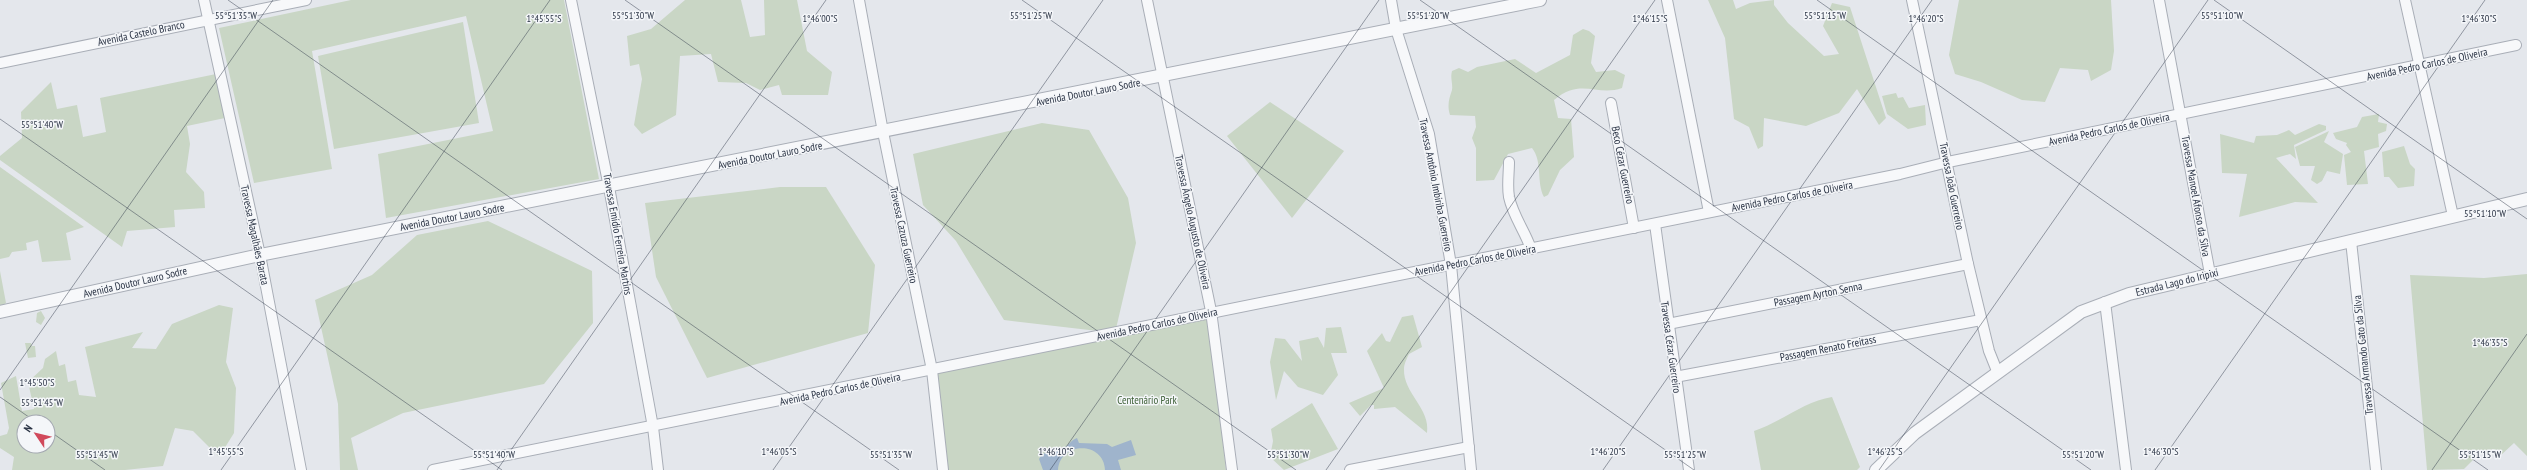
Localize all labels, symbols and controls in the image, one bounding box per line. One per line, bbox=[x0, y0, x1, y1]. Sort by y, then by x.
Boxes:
text: 55°51'35"W bbox=[215, 9, 257, 22]
text: 55°51'30"W bbox=[612, 9, 654, 22]
text: 55°51'25"W bbox=[1010, 9, 1052, 22]
text: 55°51'20"W bbox=[1407, 9, 1449, 22]
text: 55°51'15"W bbox=[1804, 9, 1846, 22]
text: 55°51'10"W bbox=[2201, 9, 2243, 22]
text: 1°45'55"S bbox=[527, 12, 561, 25]
text: 1°46'00"S bbox=[803, 12, 837, 25]
text: 1°46'15"S bbox=[1633, 12, 1667, 25]
text: 1°46'20"S bbox=[1909, 12, 1943, 25]
text: 1°46'30"S bbox=[2462, 12, 2496, 25]
street label: Avenida Castelo Branco bbox=[96, 17, 186, 49]
street label: Avenida Pedro Carlos de Oliveira bbox=[2365, 44, 2489, 84]
street label: Avenida Doutor Lauro Sodre bbox=[1035, 75, 1142, 109]
street label: Avenida Pedro Carlos de Oliveira bbox=[2047, 109, 2171, 149]
street label: Travessa Antônio Imbiriba Guerreiro bbox=[1416, 117, 1456, 253]
text: 55°51'40"W bbox=[21, 118, 63, 131]
street label: Beco Cézar Guerreiro bbox=[1609, 125, 1637, 205]
street label: Travessa Manoel Afonso da Silva bbox=[2178, 134, 2214, 258]
street label: Avenida Doutor Lauro Sodre bbox=[717, 138, 824, 172]
street label: Travessa João Guerreiro bbox=[1937, 141, 1967, 231]
street label: Travessa Ângelo Augusto de Oliveira bbox=[1172, 153, 1214, 291]
street label: Travessa Emídio Ferreira Martins bbox=[600, 172, 636, 296]
street label: Avenida Pedro Carlos de Oliveira bbox=[1730, 177, 1854, 215]
street label: Travessa Magalhães Barata bbox=[238, 184, 272, 286]
street label: Travessa Cazuza Guerreiro bbox=[887, 185, 921, 285]
street label: Avenida Doutor Lauro Sodre bbox=[399, 200, 506, 234]
text: 55°51'10"W bbox=[2464, 207, 2506, 220]
street label: Avenida Pedro Carlos de Oliveira bbox=[1413, 241, 1537, 279]
street label: Avenida Doutor Lauro Sodre bbox=[82, 263, 189, 301]
street label: Estrada Lago do Iripixi bbox=[2134, 265, 2220, 299]
street label: Passagem Ayrton Senna bbox=[1773, 279, 1863, 309]
street label: Travessa Armando Gato da Silva bbox=[2350, 295, 2376, 415]
street label: Travessa Cézar Guerreiro bbox=[1658, 300, 1684, 394]
street label: Avenida Pedro Carlos de Oliveira bbox=[1095, 304, 1219, 344]
street label: Passagem Renato Freitass bbox=[1779, 332, 1878, 364]
text: 1°46'35"S bbox=[2473, 336, 2507, 349]
street label: Avenida Pedro Carlos de Oliveira bbox=[778, 369, 902, 409]
text: 1°45'50"S bbox=[20, 376, 54, 389]
park label: Centenário Park bbox=[1117, 393, 1178, 407]
text: 55°51'45"W bbox=[21, 396, 63, 409]
north arrow bbox=[16, 414, 56, 454]
text: N bbox=[20, 422, 35, 435]
text: 1°45'55"S bbox=[209, 445, 243, 458]
text: 1°46'05"S bbox=[762, 445, 796, 458]
text: 1°46'10"S bbox=[1039, 445, 1073, 458]
text: 1°46'20"S bbox=[1591, 445, 1625, 458]
text: 1°46'25"S bbox=[1868, 445, 1902, 458]
text: 1°46'30"S bbox=[2144, 445, 2178, 458]
text: 55°51'45"W bbox=[76, 448, 118, 461]
text: 55°51'40"W bbox=[473, 448, 515, 461]
text: 55°51'35"W bbox=[870, 448, 912, 461]
text: 55°51'30"W bbox=[1267, 448, 1309, 461]
text: 55°51'25"W bbox=[1664, 448, 1706, 461]
text: 55°51'20"W bbox=[2062, 448, 2104, 461]
text: 55°51'15"W bbox=[2459, 448, 2501, 461]

